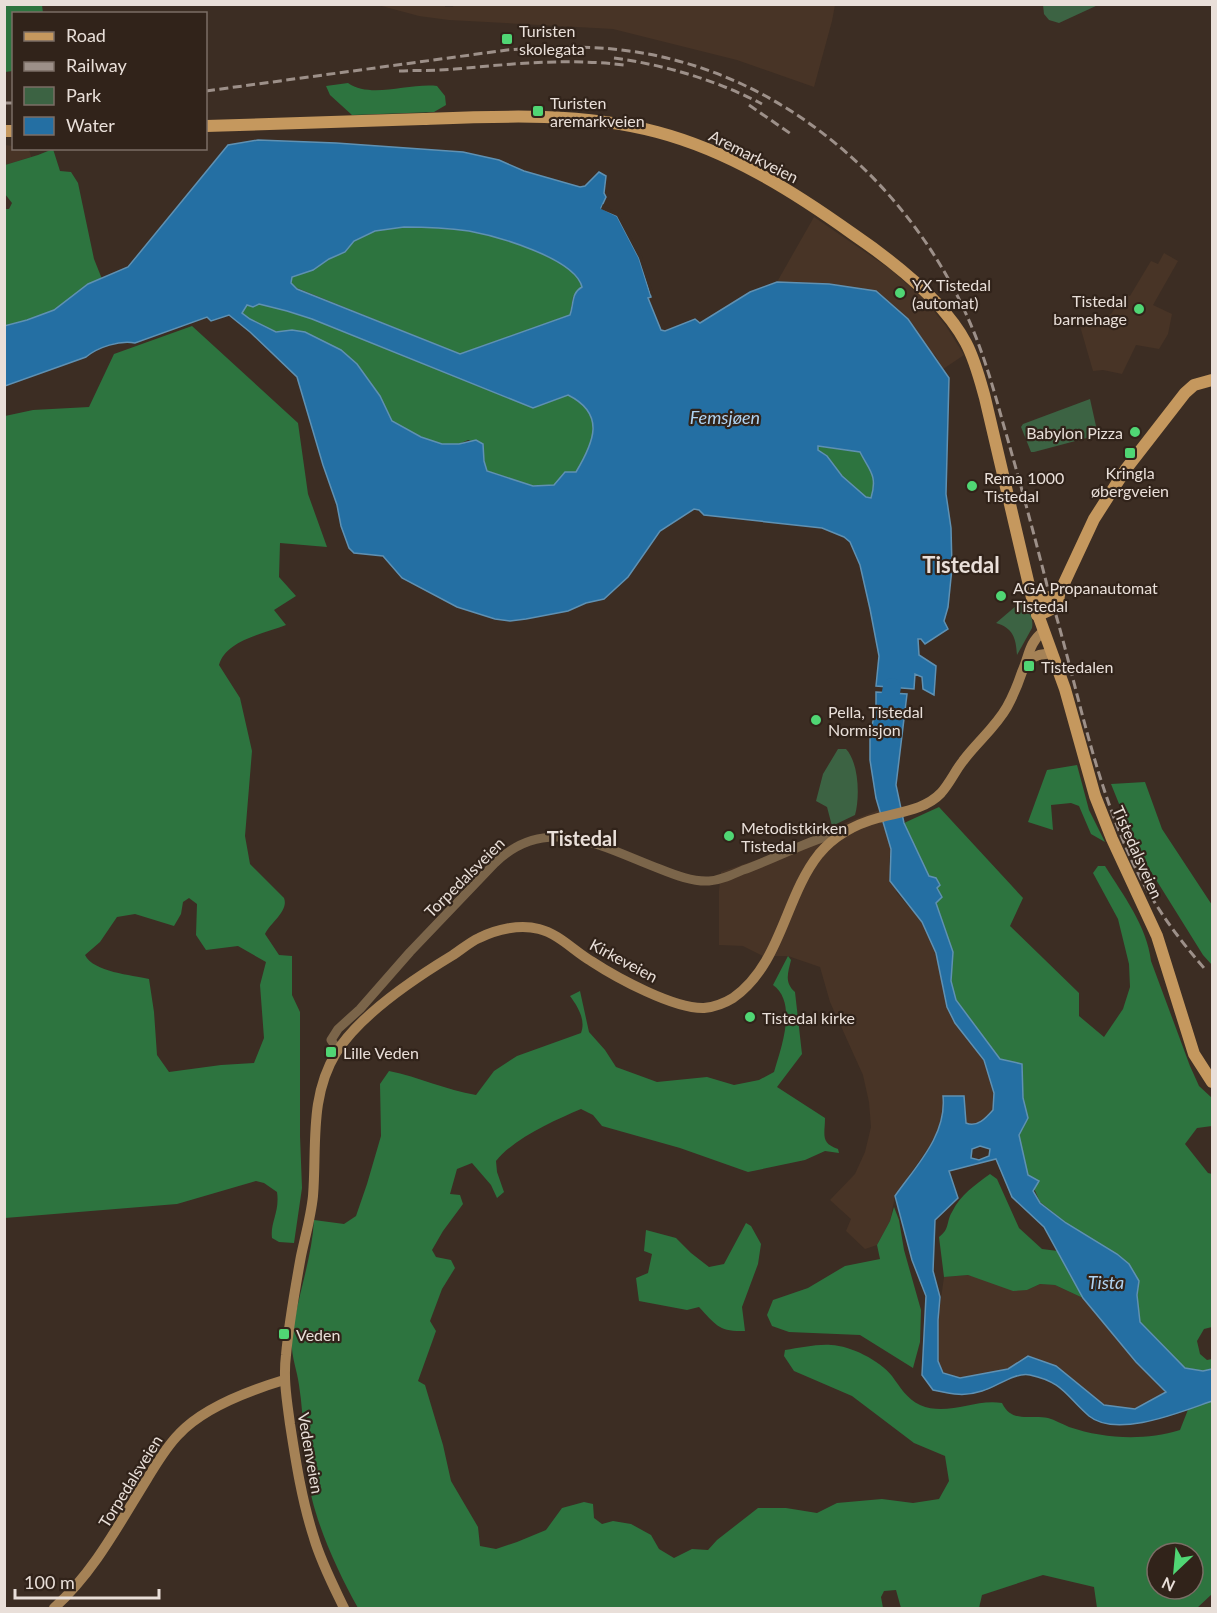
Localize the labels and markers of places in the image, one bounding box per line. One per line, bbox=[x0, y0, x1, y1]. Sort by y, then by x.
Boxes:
place label: Turisten skolegata bbox=[519, 21, 585, 58]
marker: Turisten skolegata bbox=[500, 32, 514, 46]
place label: Turisten aremarkveien bbox=[550, 93, 645, 130]
marker: Turisten aremarkveien bbox=[531, 104, 545, 118]
place label: YX Tistedal (automat) bbox=[912, 275, 991, 312]
marker: YX Tistedal (automat) bbox=[893, 286, 907, 300]
place label: Tistedal barnehage bbox=[1053, 291, 1127, 328]
marker: Tistedal barnehage bbox=[1132, 302, 1146, 316]
place label: Babylon Pizza bbox=[1026, 423, 1123, 442]
marker: Babylon Pizza bbox=[1128, 425, 1142, 439]
marker: Kringla øbergveien bbox=[1123, 446, 1137, 460]
place label: Kringla øbergveien bbox=[1091, 463, 1169, 500]
place label: Rema 1000 Tistedal bbox=[984, 468, 1064, 505]
marker: Rema 1000 Tistedal bbox=[965, 479, 979, 493]
place label: AGA Propanautomat Tistedal bbox=[1013, 578, 1158, 615]
marker: AGA Propanautomat Tistedal bbox=[994, 589, 1008, 603]
place label: Tistedalen bbox=[1041, 657, 1113, 676]
marker: Tistedalen bbox=[1022, 659, 1036, 673]
place label: Pella, Tistedal Normisjon bbox=[828, 702, 923, 739]
marker: Pella, Tistedal Normisjon bbox=[809, 713, 823, 727]
place label: Metodistkirken Tistedal bbox=[741, 818, 847, 855]
marker: Metodistkirken Tistedal bbox=[722, 829, 736, 843]
place label: Tistedal kirke bbox=[762, 1008, 855, 1027]
marker: Tistedal kirke bbox=[743, 1010, 757, 1024]
place label: Lille Veden bbox=[343, 1043, 419, 1062]
marker: Lille Veden bbox=[324, 1045, 338, 1059]
place label: Veden bbox=[296, 1325, 340, 1344]
marker: Veden bbox=[277, 1327, 291, 1341]

